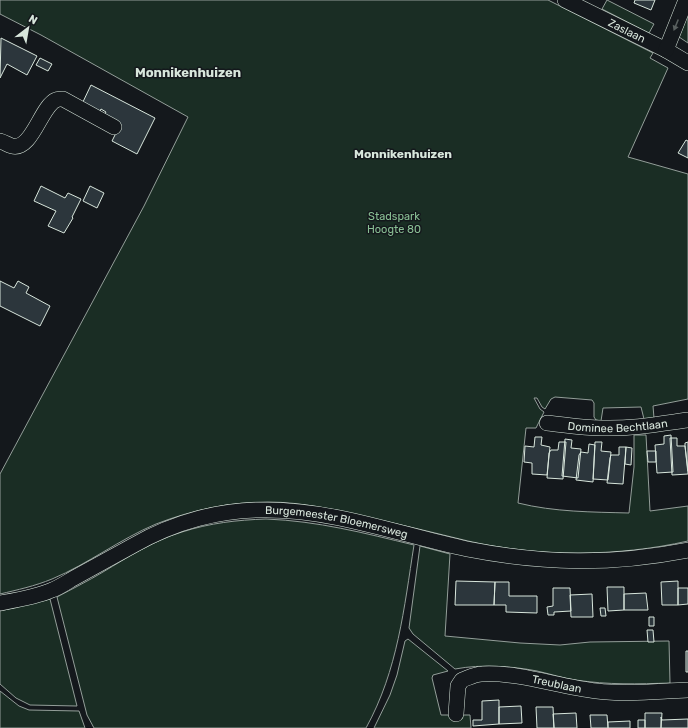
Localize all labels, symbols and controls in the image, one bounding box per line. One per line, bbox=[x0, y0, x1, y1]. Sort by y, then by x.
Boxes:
north arrow bbox=[8, 8, 48, 48]
text: N bbox=[26, 12, 40, 28]
street label: Zaslaan bbox=[606, 16, 648, 45]
one-way arrow bbox=[673, 20, 679, 31]
district label: Monnikenhuizen bbox=[135, 65, 241, 80]
district label: Monnikenhuizen bbox=[354, 147, 452, 161]
park label: Stadspark Hoogte 80 bbox=[367, 210, 421, 236]
street label: Dominee Bechtlaan bbox=[567, 416, 668, 435]
street label: Burgemeester Bloemersweg bbox=[265, 503, 409, 541]
street label: Treublaan bbox=[531, 672, 583, 695]

